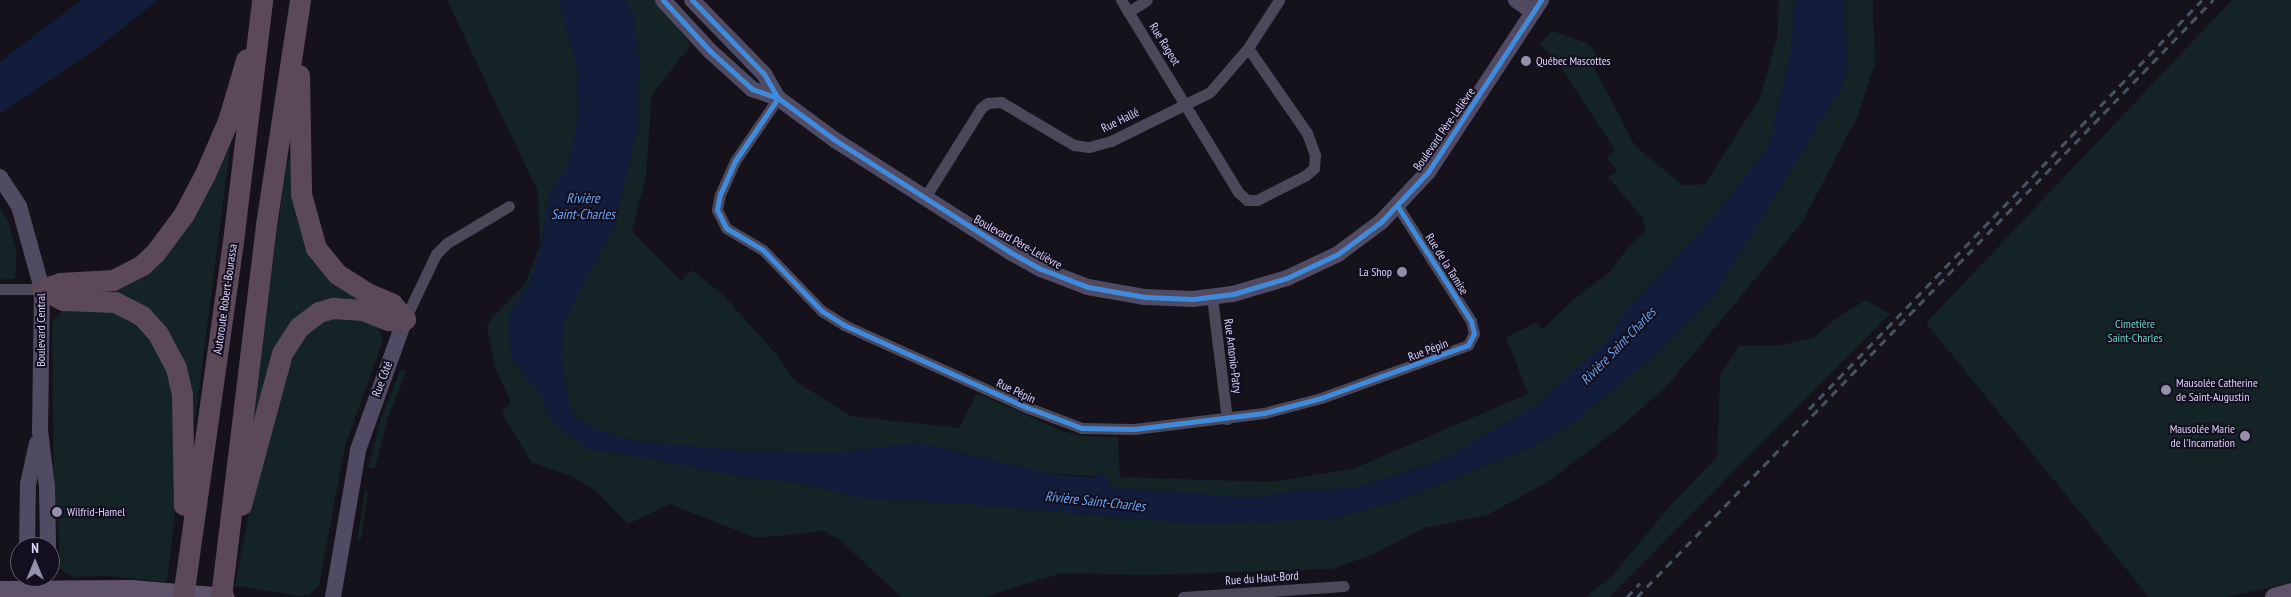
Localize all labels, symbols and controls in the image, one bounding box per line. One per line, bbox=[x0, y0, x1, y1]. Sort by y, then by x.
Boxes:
street label: Rue Rageot bbox=[1146, 20, 1184, 68]
place label: Québec Mascottes bbox=[1536, 54, 1611, 68]
marker: Québec Mascottes bbox=[1520, 55, 1532, 67]
street label: Boulevard Père-Lelièvre bbox=[1410, 85, 1478, 173]
street label: Rue Hallé bbox=[1099, 105, 1141, 135]
water label: Rivière Saint-Charles bbox=[551, 190, 615, 222]
street label: Boulevard Père-Lelièvre bbox=[972, 212, 1064, 272]
street label: Rue de la Tamise bbox=[1422, 231, 1472, 297]
street label: Autoroute Robert-Bourassa bbox=[210, 243, 240, 355]
place label: La Shop bbox=[1359, 265, 1392, 279]
marker: La Shop bbox=[1396, 266, 1408, 278]
street label: Boulevard Central bbox=[34, 293, 48, 367]
water label: Rivière Saint-Charles bbox=[1577, 304, 1659, 388]
park label: Cimetière Saint-Charles bbox=[2108, 317, 2162, 345]
street label: Rue Antonio-Patry bbox=[1221, 318, 1245, 394]
street label: Rue Pépin bbox=[1406, 336, 1450, 364]
street label: Rue Côté bbox=[369, 359, 395, 399]
street label: Rue Pépin bbox=[994, 376, 1038, 406]
place label: Mausolée Catherine de Saint-Augustin bbox=[2176, 376, 2258, 404]
marker: Mausolée Catherine de Saint-Augustin bbox=[2160, 384, 2172, 396]
place label: Mausolée Marie de l'Incarnation bbox=[2170, 422, 2235, 450]
marker: Mausolée Marie de l'Incarnation bbox=[2239, 430, 2251, 442]
water label: Rivière Saint-Charles bbox=[1044, 487, 1146, 515]
place label: Wilfrid-Hamel bbox=[67, 505, 125, 519]
marker: Wilfrid-Hamel bbox=[51, 506, 63, 518]
north arrow bbox=[10, 537, 60, 587]
text: N bbox=[31, 539, 39, 557]
street label: Rue du Haut-Bord bbox=[1225, 568, 1299, 588]

